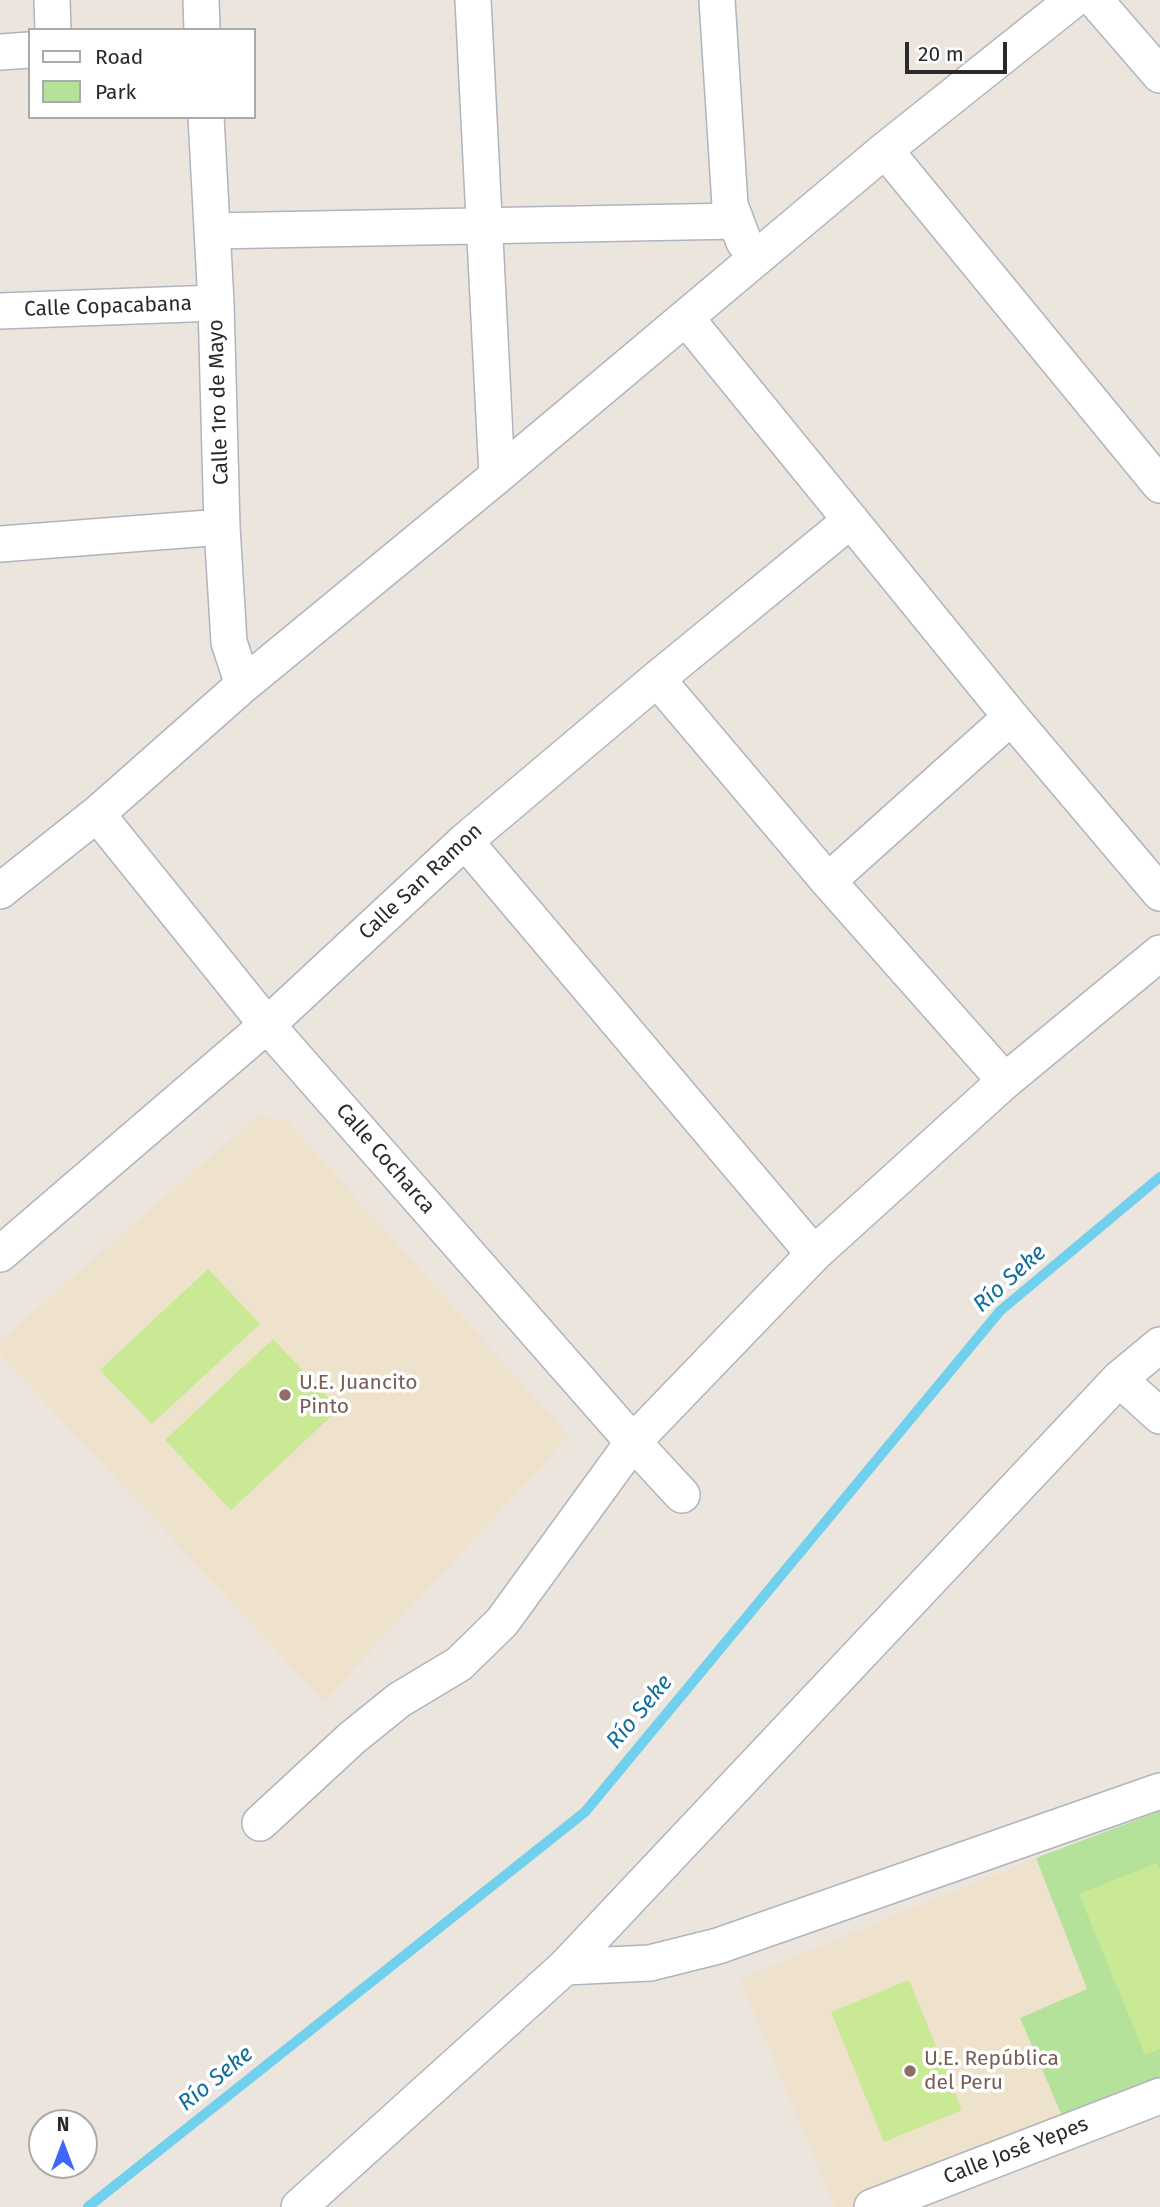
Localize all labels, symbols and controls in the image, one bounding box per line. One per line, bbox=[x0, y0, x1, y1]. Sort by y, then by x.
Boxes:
legend bbox=[28, 28, 256, 119]
scale bar bbox=[908, 28, 1010, 72]
text: 20 m bbox=[918, 41, 964, 67]
text: Road bbox=[95, 44, 143, 70]
text: Park bbox=[95, 79, 136, 105]
street label: Calle Copacabana bbox=[24, 291, 192, 323]
street label: Calle 1ro de Mayo bbox=[204, 319, 234, 485]
street label: Calle San Ramon bbox=[354, 818, 488, 946]
street label: Calle Cocharca bbox=[330, 1099, 440, 1219]
water label: Río Seke bbox=[968, 1239, 1052, 1319]
place label: U.E. Juancito Pinto bbox=[299, 1370, 417, 1420]
marker: U.E. Juancito Pinto bbox=[277, 1387, 293, 1403]
water label: Río Seke bbox=[601, 1669, 679, 1755]
water label: Río Seke bbox=[173, 2041, 259, 2117]
place label: U.E. República del Peru bbox=[924, 2046, 1059, 2096]
marker: U.E. República del Peru bbox=[902, 2063, 918, 2079]
north arrow bbox=[28, 2109, 98, 2179]
street label: Calle José Yepes bbox=[940, 2112, 1092, 2190]
text: N bbox=[57, 2113, 69, 2136]

